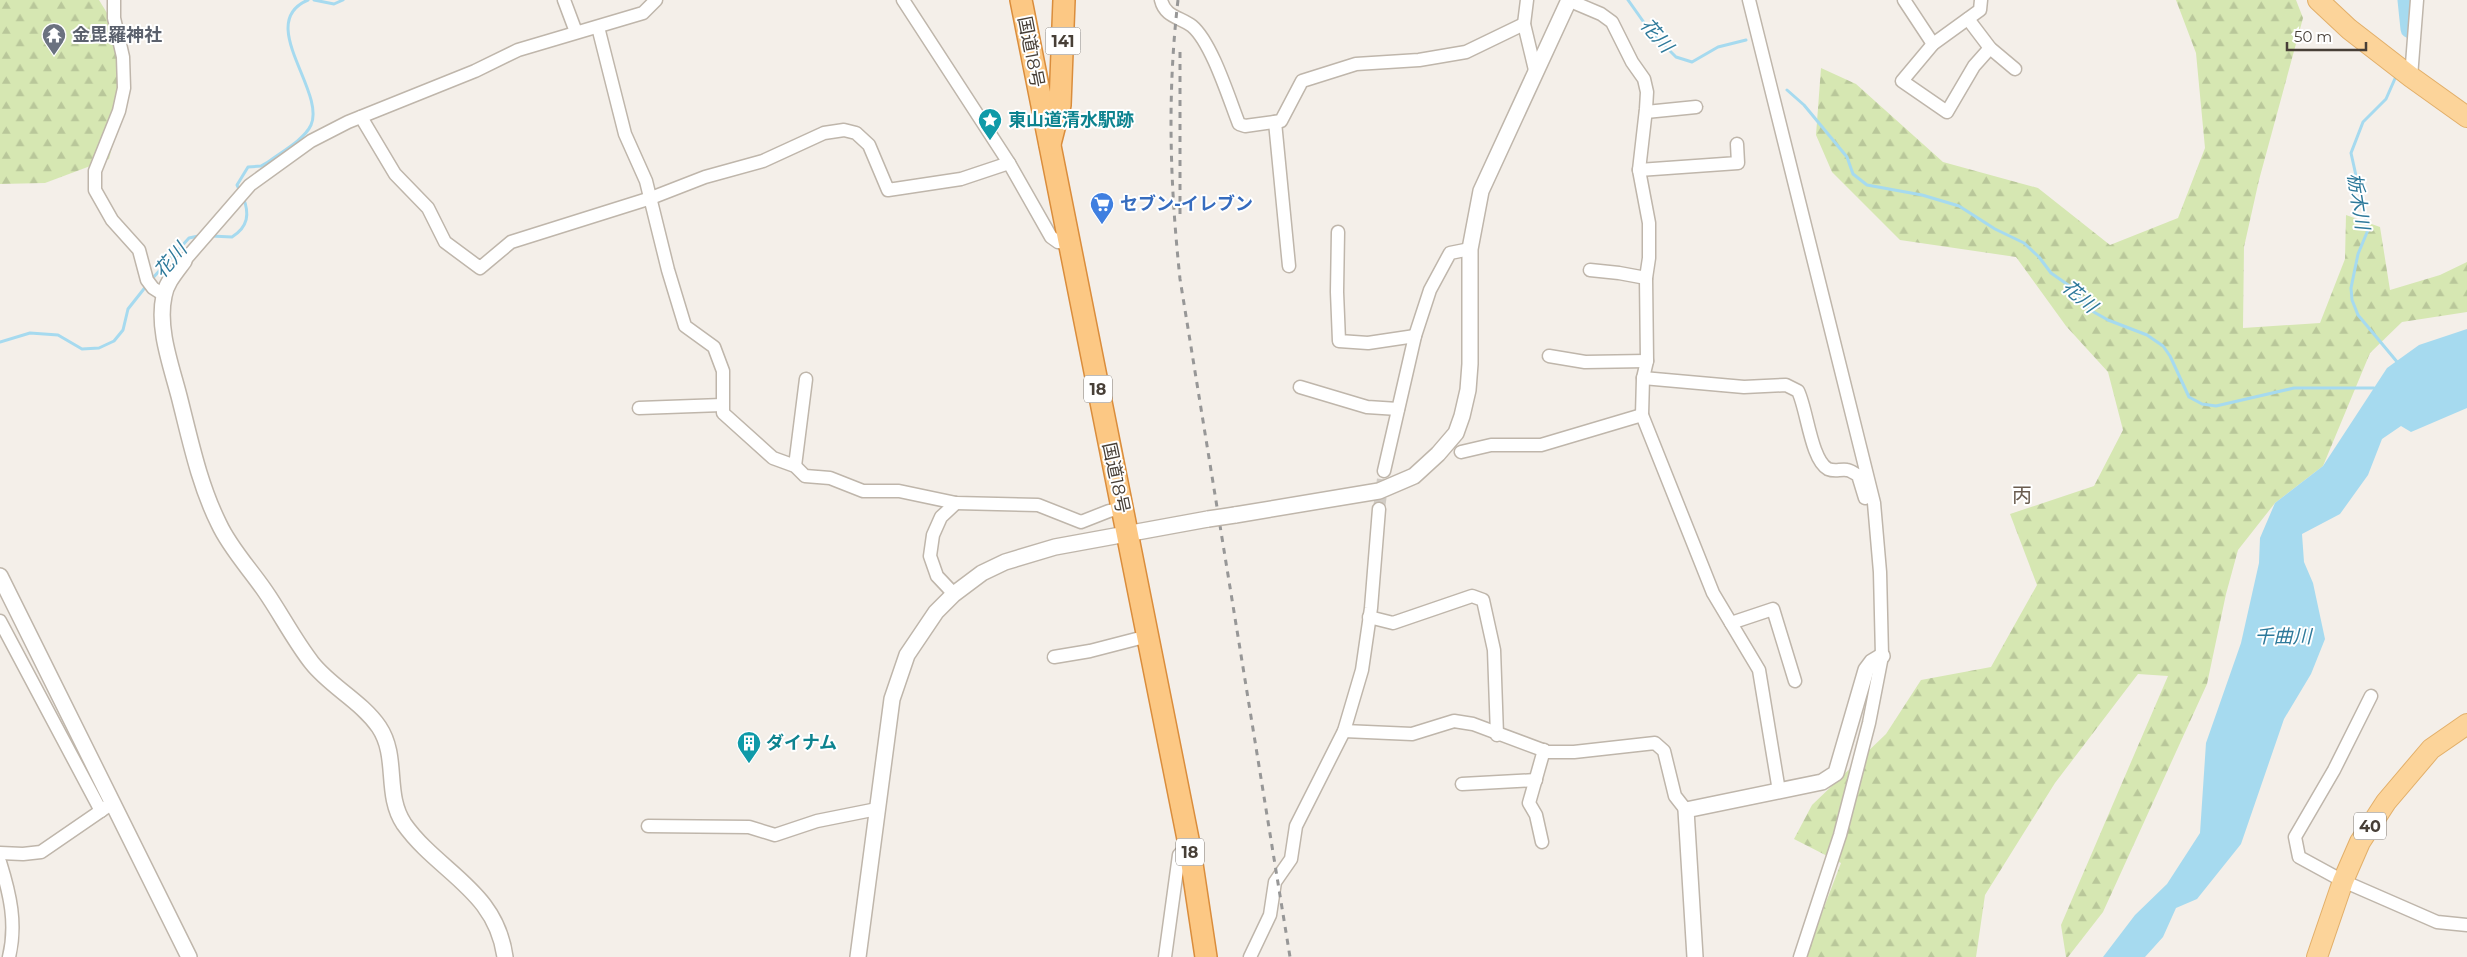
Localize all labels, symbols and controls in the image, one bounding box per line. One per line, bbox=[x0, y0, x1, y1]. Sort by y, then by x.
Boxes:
water label: 花川 bbox=[1635, 13, 1679, 59]
street label: 国道18号 bbox=[1013, 15, 1049, 89]
scale bar bbox=[2287, 20, 2366, 52]
temple icon: 金毘羅神社 bbox=[41, 22, 67, 56]
place label: 金毘羅神社 bbox=[72, 24, 162, 46]
road number: 141 bbox=[1046, 27, 1080, 54]
text: 50 m bbox=[2294, 27, 2332, 46]
place icon: 東山道清水駅跡 bbox=[977, 107, 1003, 141]
place label: 東山道清水駅跡 bbox=[1008, 109, 1134, 131]
water label: 栃木川 bbox=[2343, 171, 2375, 233]
supermarket icon: セブン-イレブン bbox=[1089, 191, 1115, 225]
place label: セブン-イレブン bbox=[1120, 193, 1253, 215]
water label: 花川 bbox=[149, 237, 193, 282]
water label: 花川 bbox=[2058, 275, 2103, 319]
road number: 18 bbox=[1084, 376, 1112, 402]
street label: 国道18号 bbox=[1098, 441, 1134, 515]
district label: 丙 bbox=[2012, 483, 2032, 507]
water label: 千曲川 bbox=[2254, 625, 2313, 648]
building icon: ダイナム bbox=[736, 730, 762, 764]
place label: ダイナム bbox=[766, 732, 837, 754]
road number: 40 bbox=[2354, 812, 2386, 839]
road number: 18 bbox=[1176, 839, 1204, 866]

